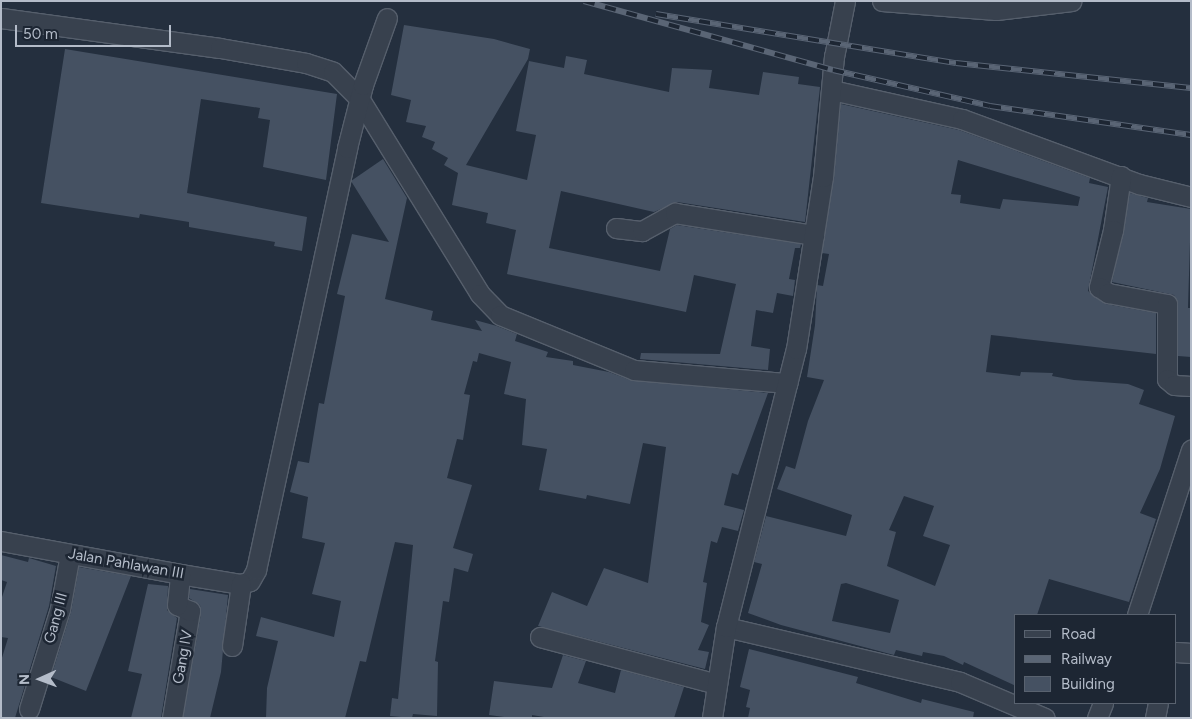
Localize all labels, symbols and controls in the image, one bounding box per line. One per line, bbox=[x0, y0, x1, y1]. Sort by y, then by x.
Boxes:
scale bar bbox=[18, 15, 174, 47]
text: 50 m bbox=[23, 25, 58, 43]
street label: Jalan Pahlawan III bbox=[67, 545, 185, 583]
street label: Gang III bbox=[41, 590, 71, 646]
legend bbox=[1014, 614, 1177, 704]
text: Road bbox=[1061, 625, 1096, 643]
street label: Gang IV bbox=[169, 629, 197, 685]
text: Railway bbox=[1061, 650, 1112, 668]
north arrow bbox=[15, 654, 65, 704]
text: N bbox=[16, 674, 33, 685]
text: Building bbox=[1061, 675, 1115, 693]

